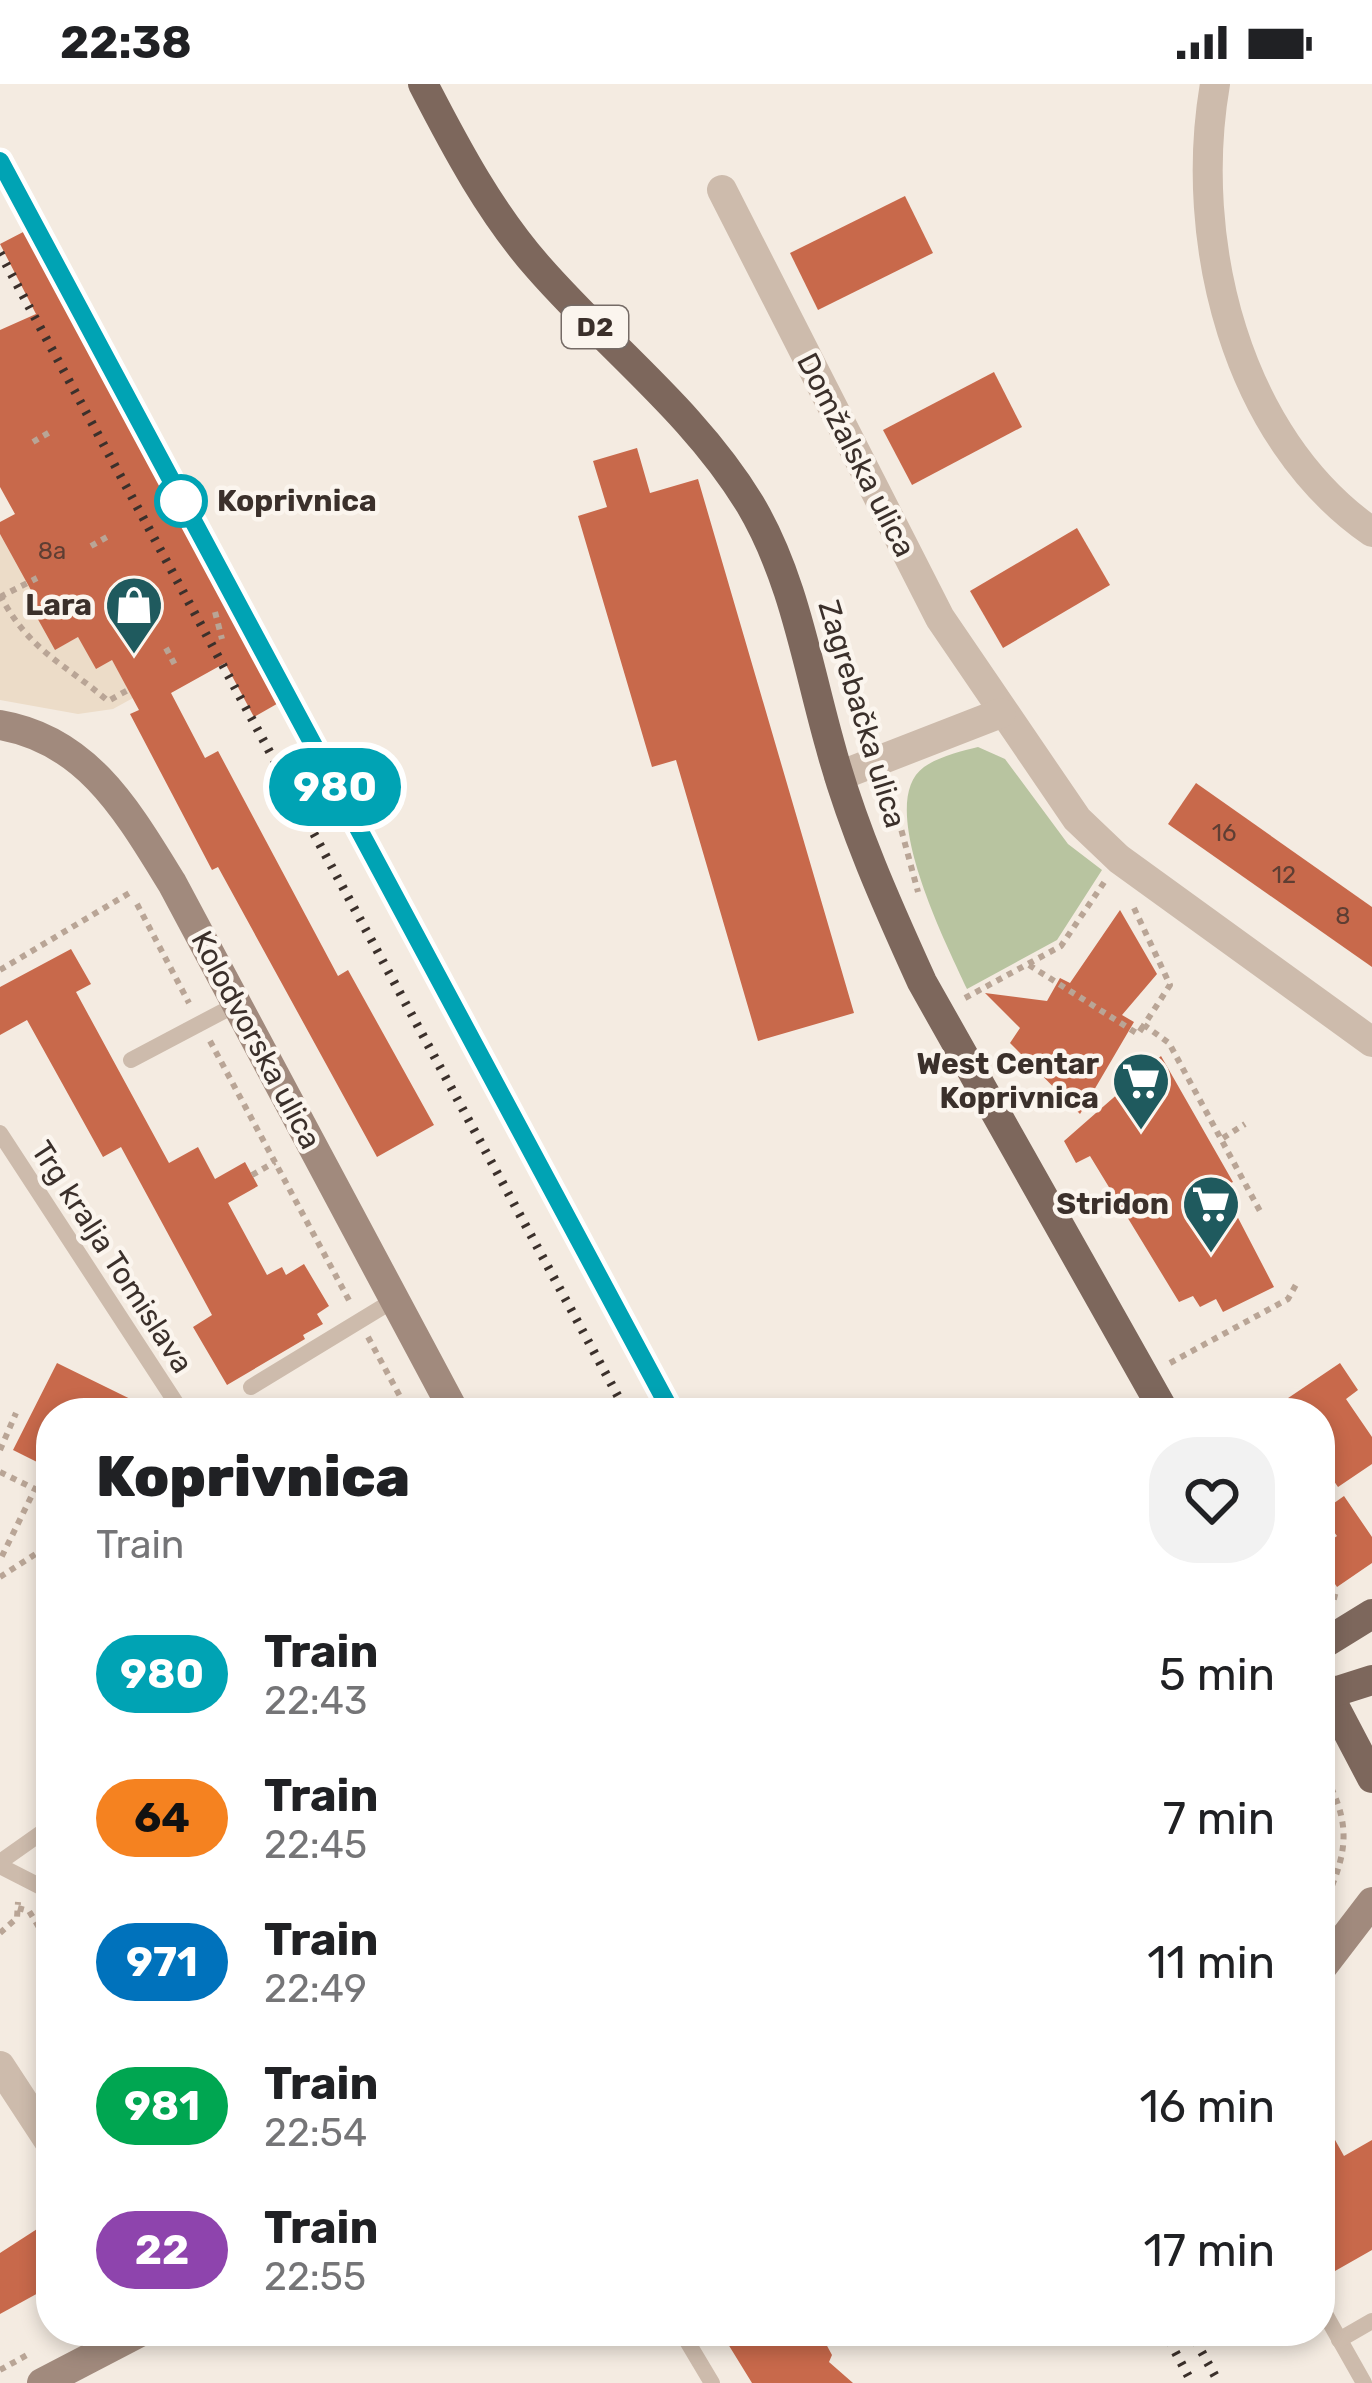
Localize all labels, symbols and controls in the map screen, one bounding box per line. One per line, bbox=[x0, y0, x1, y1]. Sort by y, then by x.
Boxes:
text: 22:38 bbox=[60, 16, 192, 69]
road number: D2 bbox=[562, 306, 628, 348]
street label: Domžalska ulica bbox=[789, 347, 923, 563]
marker: Koprivnica bbox=[156, 476, 206, 526]
place label: Koprivnica bbox=[217, 483, 377, 519]
house number: 8a bbox=[38, 537, 66, 565]
shop icon: Lara bbox=[103, 574, 165, 656]
place label: Lara bbox=[25, 587, 92, 623]
street label: Zagrebačka ulica bbox=[810, 596, 914, 832]
line badge: 980 bbox=[266, 748, 404, 826]
text: 980 bbox=[293, 762, 377, 812]
house number: 16 bbox=[1212, 819, 1236, 847]
house number: 12 bbox=[1272, 861, 1296, 889]
house number: 8 bbox=[1335, 902, 1351, 930]
street label: Kolodvorska ulica bbox=[183, 925, 329, 1155]
place label: West Centar Koprivnica bbox=[917, 1046, 1099, 1116]
supermarket icon: West Centar Koprivnica bbox=[1110, 1050, 1172, 1132]
street label: Trg kralja Tomislava bbox=[23, 1134, 201, 1380]
supermarket icon: Stridon bbox=[1180, 1173, 1242, 1255]
place label: Stridon bbox=[1056, 1186, 1169, 1222]
button: heart bbox=[1149, 1437, 1275, 1563]
text: Koprivnica bbox=[96, 1443, 410, 1510]
text: Train bbox=[96, 1522, 185, 1568]
text: Train bbox=[264, 1625, 378, 1678]
text: 5 min bbox=[1159, 1648, 1275, 1701]
text: 980 bbox=[120, 1649, 204, 1699]
text: 22:43 bbox=[264, 1678, 367, 1724]
text: Train bbox=[264, 1769, 378, 1822]
text: 7 min bbox=[1163, 1792, 1275, 1845]
text: 64 bbox=[134, 1793, 190, 1843]
text: 22:45 bbox=[264, 1822, 367, 1868]
text: Train bbox=[264, 1913, 378, 1966]
text: 11 min bbox=[1147, 1936, 1275, 1989]
text: 971 bbox=[126, 1937, 198, 1987]
text: 22:49 bbox=[264, 1966, 367, 2012]
text: Train bbox=[264, 2057, 378, 2110]
text: 16 min bbox=[1139, 2080, 1275, 2133]
text: 981 bbox=[124, 2081, 200, 2131]
text: 22:54 bbox=[264, 2110, 367, 2156]
text: Train bbox=[264, 2201, 378, 2254]
text: 17 min bbox=[1143, 2224, 1275, 2277]
text: 22 bbox=[135, 2225, 189, 2275]
text: 22:55 bbox=[264, 2254, 366, 2300]

